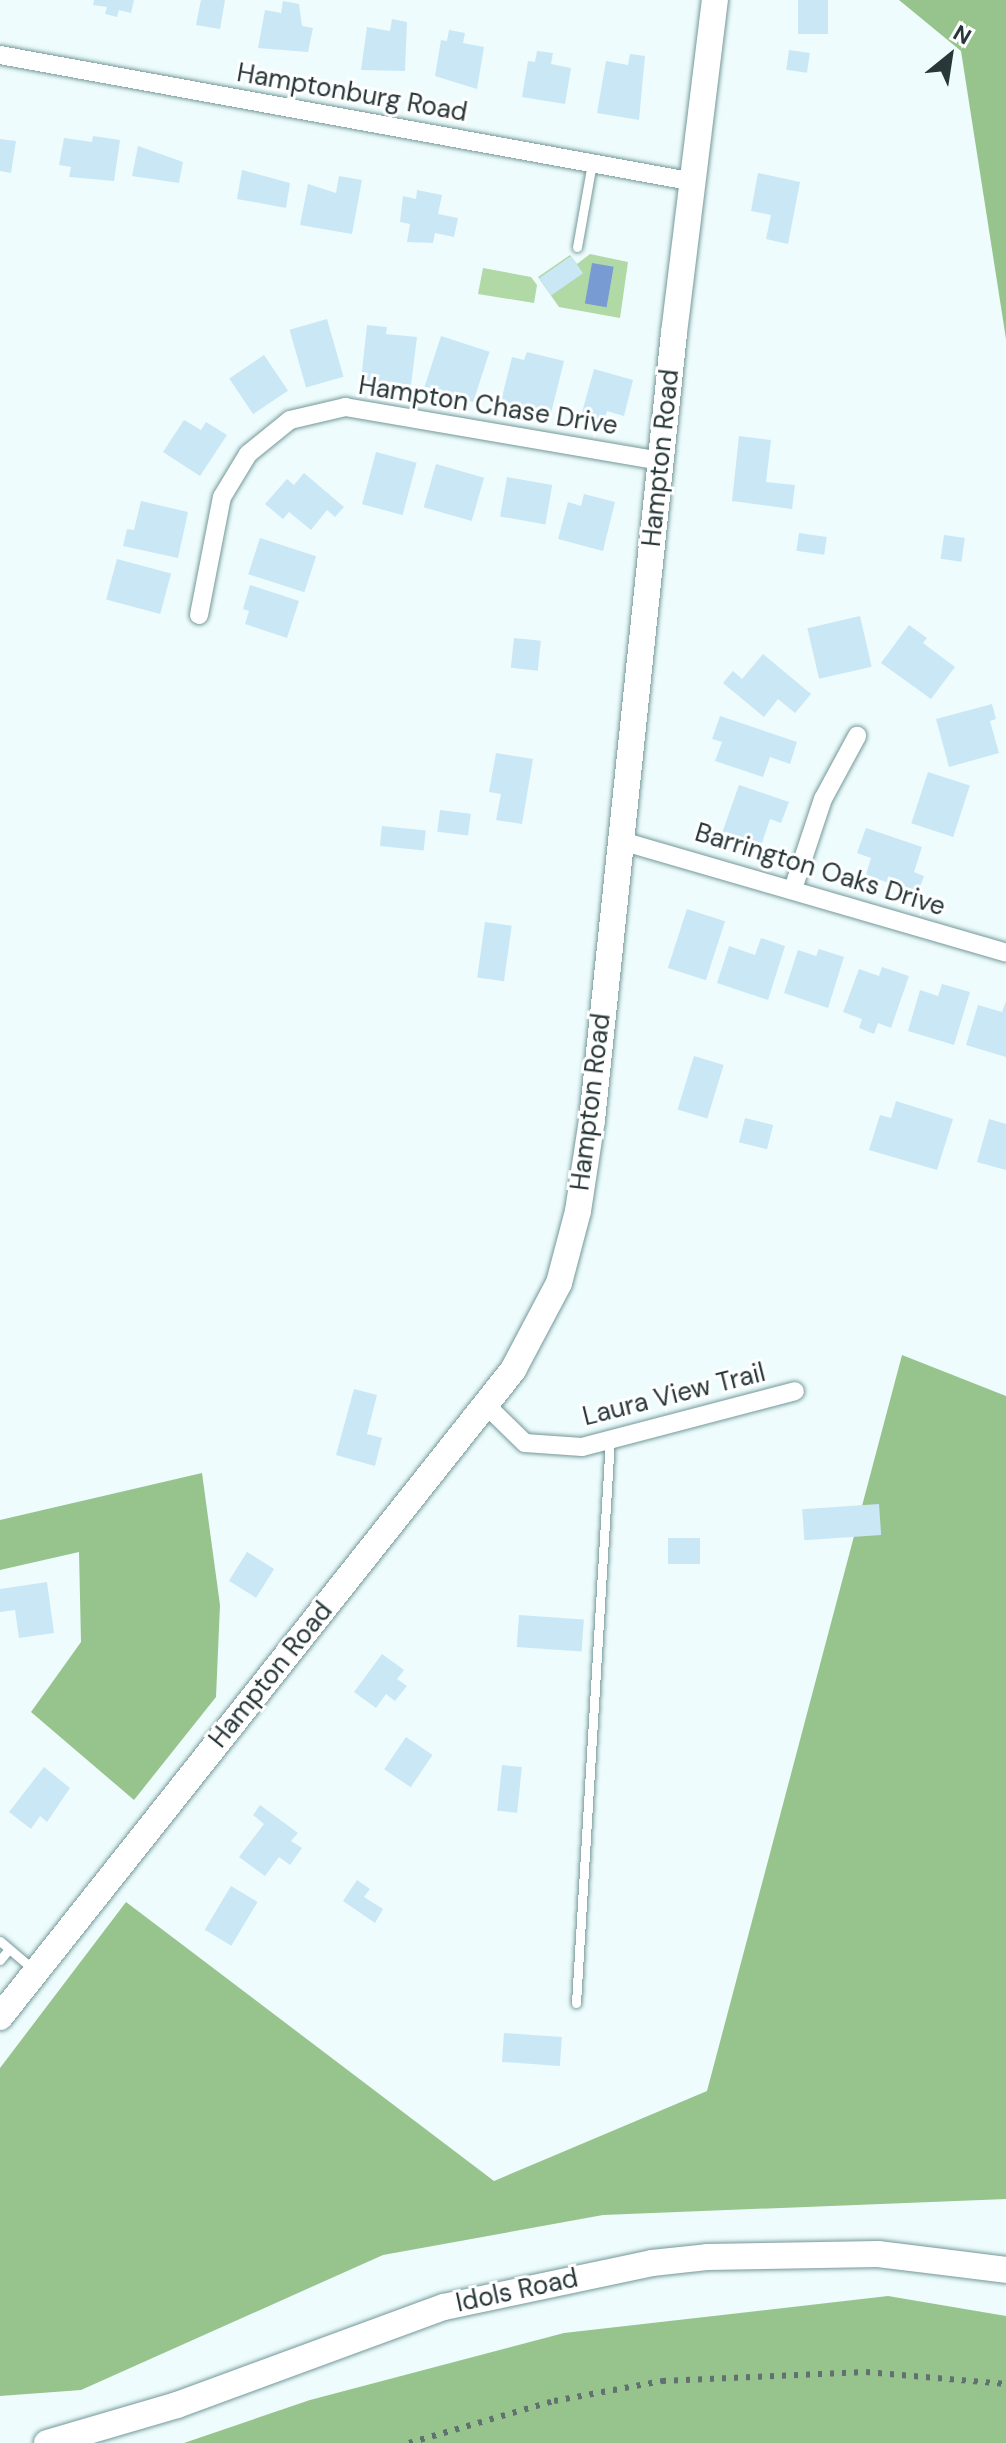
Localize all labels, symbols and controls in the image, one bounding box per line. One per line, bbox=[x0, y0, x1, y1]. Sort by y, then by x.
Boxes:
north arrow bbox=[910, 16, 990, 96]
text: N bbox=[948, 18, 976, 51]
street label: Hamptonburg Road bbox=[234, 57, 470, 129]
street label: Hampton Road bbox=[636, 368, 686, 548]
street label: Hampton Chase Drive bbox=[356, 370, 620, 442]
street label: Barrington Oaks Drive bbox=[691, 817, 949, 923]
street label: Hampton Road bbox=[565, 1012, 617, 1192]
street label: Laura View Trail bbox=[580, 1357, 768, 1433]
street label: Hampton Road bbox=[203, 1596, 339, 1754]
street label: Idols Road bbox=[453, 2263, 581, 2319]

